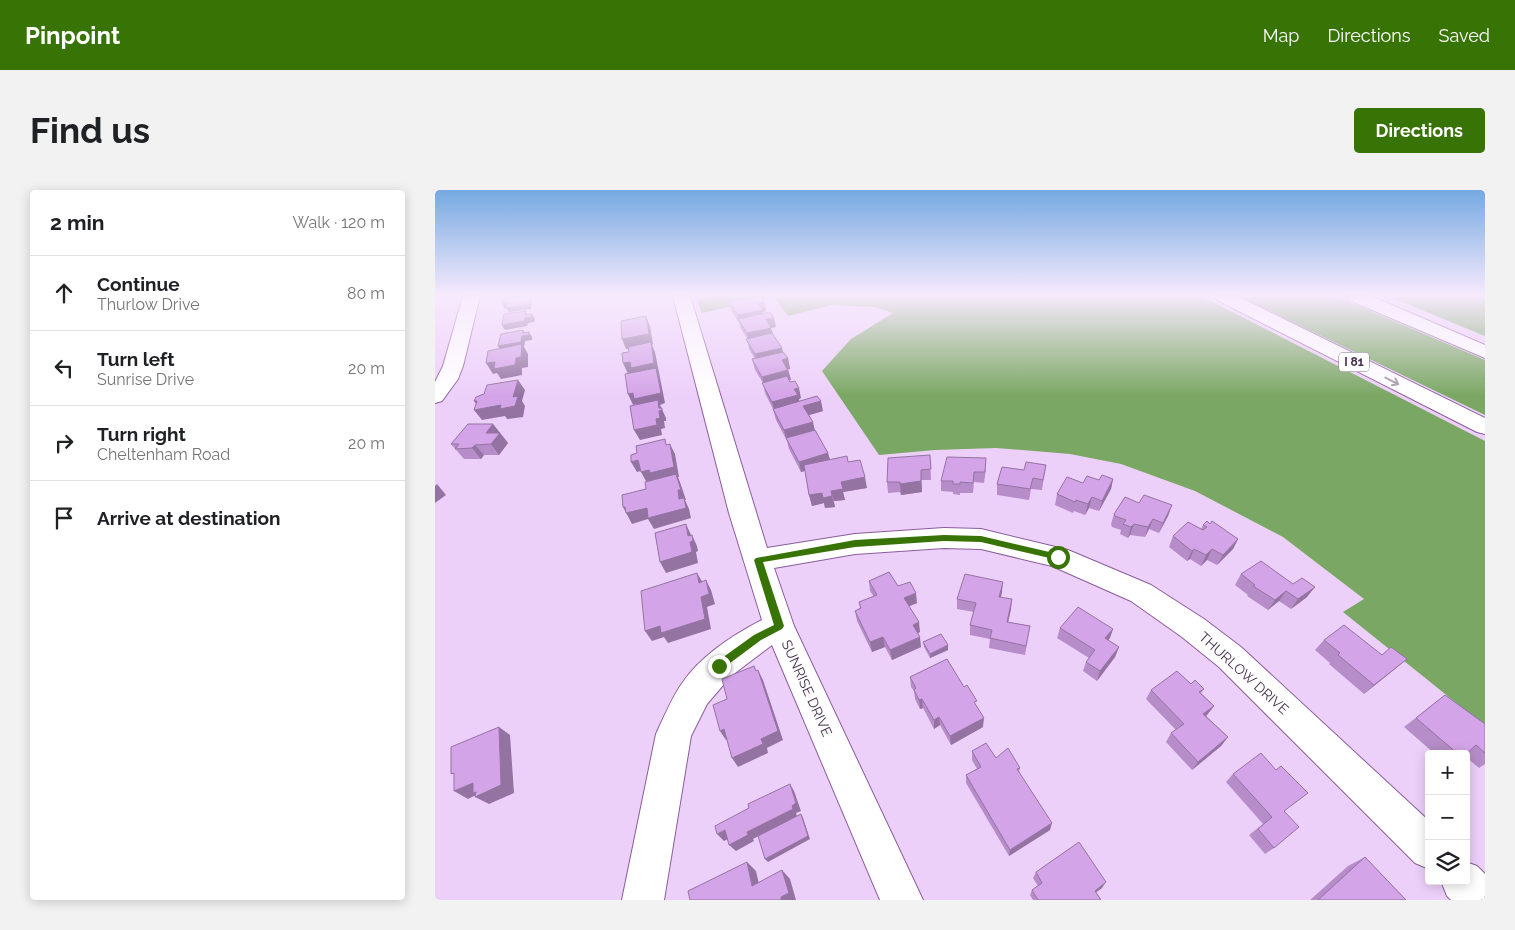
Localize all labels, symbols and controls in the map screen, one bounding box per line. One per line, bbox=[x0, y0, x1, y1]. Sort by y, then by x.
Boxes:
text: Pinpoint bbox=[25, 21, 120, 50]
text: Map bbox=[1263, 25, 1299, 46]
text: Directions bbox=[1327, 25, 1411, 46]
text: Saved bbox=[1439, 25, 1490, 46]
button: Directions bbox=[1354, 108, 1485, 153]
text: Find us bbox=[30, 110, 150, 151]
text: 2 min bbox=[50, 210, 104, 235]
text: Walk · 120 m bbox=[293, 213, 385, 232]
text: Continue bbox=[97, 273, 180, 295]
icon: ahead bbox=[50, 279, 78, 307]
text: 80 m bbox=[347, 284, 385, 303]
text: Thurlow Drive bbox=[97, 295, 200, 314]
text: Turn left bbox=[97, 348, 174, 370]
road number: I 81 bbox=[1339, 352, 1369, 372]
icon: left bbox=[50, 354, 78, 382]
text: 20 m bbox=[348, 359, 385, 378]
text: Sunrise Drive bbox=[97, 370, 194, 389]
one-way arrow bbox=[1384, 376, 1399, 386]
text: Turn right bbox=[97, 423, 186, 445]
icon: right bbox=[50, 429, 78, 457]
text: 20 m bbox=[348, 434, 385, 453]
text: Cheltenham Road bbox=[97, 445, 230, 464]
icon: arrive bbox=[50, 504, 78, 532]
text: Arrive at destination bbox=[97, 507, 281, 529]
route start bbox=[1047, 546, 1070, 569]
street label: THURLOW DRIVE bbox=[1196, 629, 1292, 717]
street label: SUNRISE DRIVE bbox=[779, 637, 835, 739]
route end bbox=[708, 655, 731, 678]
map controls bbox=[1425, 750, 1470, 885]
button: + bbox=[1425, 750, 1470, 795]
button: − bbox=[1425, 795, 1470, 840]
button: layers bbox=[1425, 840, 1470, 885]

